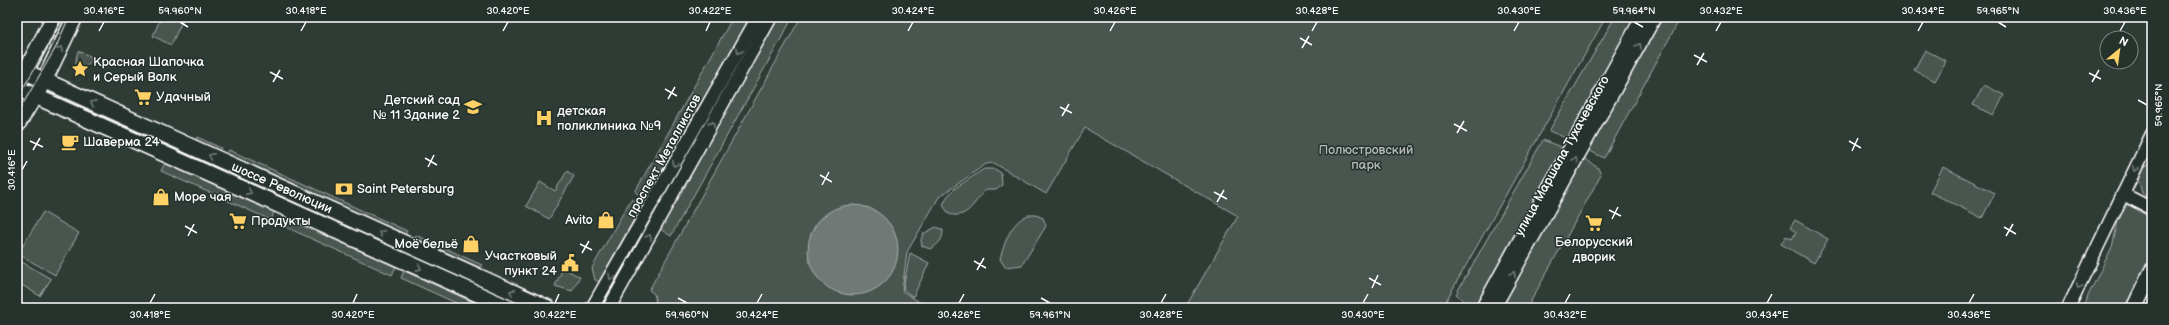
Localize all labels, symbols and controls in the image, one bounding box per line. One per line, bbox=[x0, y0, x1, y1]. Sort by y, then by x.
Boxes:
text: 30.416°E bbox=[83, 5, 125, 17]
text: 59.960°N bbox=[158, 5, 202, 17]
text: 30.418°E bbox=[286, 5, 327, 17]
text: 30.420°E bbox=[486, 5, 530, 17]
text: 30.422°E bbox=[689, 5, 732, 17]
text: 30.424°E bbox=[892, 5, 935, 17]
text: 30.426°E bbox=[1093, 5, 1137, 17]
text: 30.428°E bbox=[1295, 5, 1339, 17]
text: 30.430°E bbox=[1497, 5, 1541, 17]
text: 59.964°N bbox=[1612, 5, 1656, 17]
text: 30.432°E bbox=[1699, 5, 1743, 17]
text: 30.434°E bbox=[1901, 5, 1945, 17]
text: 59.965°N bbox=[1976, 5, 2020, 17]
text: 30.436°E bbox=[2103, 5, 2147, 17]
north arrow bbox=[2099, 30, 2139, 70]
text: N bbox=[2117, 34, 2130, 49]
one-way arrow bbox=[1634, 43, 1641, 51]
one-way arrow bbox=[55, 46, 63, 53]
one-way arrow bbox=[736, 47, 743, 54]
place label: Красная Шапочка и Серый Волк bbox=[93, 54, 205, 85]
place icon: Красная Шапочка и Серый Волк bbox=[70, 59, 90, 79]
street label: улица Маршала Тухачевского bbox=[1511, 73, 1613, 239]
text: 59.965°N bbox=[2153, 83, 2165, 127]
supermarket icon: Удачный bbox=[133, 87, 153, 107]
place label: Удачный bbox=[156, 89, 211, 105]
street label: проспект Металлистов bbox=[623, 91, 705, 221]
place label: Детский сад № 11 Здание 2 bbox=[373, 92, 460, 123]
school or university icon: Детский сад № 11 Здание 2 bbox=[463, 97, 483, 117]
one-way arrow bbox=[89, 100, 97, 108]
place label: детская поликлиника №9 bbox=[557, 103, 661, 134]
hospital icon: детская поликлиника №9 bbox=[534, 108, 554, 128]
one-way arrow bbox=[707, 120, 715, 128]
cafe icon: Шаверма 24 bbox=[60, 132, 80, 152]
place label: Шаверма 24 bbox=[83, 134, 160, 150]
park label: Полюстровский парк bbox=[1319, 142, 1413, 173]
text: 30.416°E bbox=[6, 149, 18, 191]
one-way arrow bbox=[208, 153, 215, 161]
one-way arrow bbox=[1571, 157, 1578, 164]
street label: шоссе Революции bbox=[229, 159, 335, 217]
one-way arrow bbox=[672, 160, 680, 167]
one-way arrow bbox=[2132, 165, 2140, 172]
bank icon: Saint Petersburg bbox=[334, 179, 354, 199]
place label: Saint Petersburg bbox=[357, 181, 454, 197]
shop icon: Море чая bbox=[151, 187, 171, 207]
one-way arrow bbox=[245, 187, 252, 195]
place label: Море чая bbox=[174, 189, 231, 205]
shop icon: Avito bbox=[596, 210, 616, 230]
supermarket icon: Продукты bbox=[228, 211, 248, 231]
place label: Avito bbox=[565, 212, 593, 228]
place label: Продукты bbox=[251, 213, 311, 229]
supermarket icon: Белорусский дворик bbox=[1584, 213, 1604, 233]
one-way arrow bbox=[377, 230, 385, 238]
shop icon: Моё бельё bbox=[461, 234, 481, 254]
one-way arrow bbox=[644, 234, 651, 241]
place label: Белорусский дворик bbox=[1555, 234, 1633, 265]
place label: Моё бельё bbox=[394, 236, 458, 252]
place label: Участковый пункт 24 bbox=[485, 248, 557, 279]
public building icon: Участковый пункт 24 bbox=[560, 253, 580, 273]
one-way arrow bbox=[415, 263, 422, 271]
one-way arrow bbox=[1508, 271, 1515, 278]
one-way arrow bbox=[608, 273, 615, 280]
one-way arrow bbox=[2076, 282, 2084, 289]
one-way arrow bbox=[509, 289, 517, 297]
text: 30.418°E bbox=[130, 309, 171, 321]
text: 30.420°E bbox=[331, 309, 375, 321]
text: 30.422°E bbox=[534, 309, 577, 321]
text: 59.960°N bbox=[665, 309, 709, 321]
text: 30.424°E bbox=[736, 309, 779, 321]
text: 30.426°E bbox=[937, 309, 981, 321]
text: 59.961°N bbox=[1029, 309, 1071, 321]
text: 30.428°E bbox=[1139, 309, 1183, 321]
text: 30.430°E bbox=[1341, 309, 1385, 321]
text: 30.432°E bbox=[1543, 309, 1587, 321]
text: 30.434°E bbox=[1745, 309, 1789, 321]
text: 30.436°E bbox=[1947, 309, 1991, 321]

